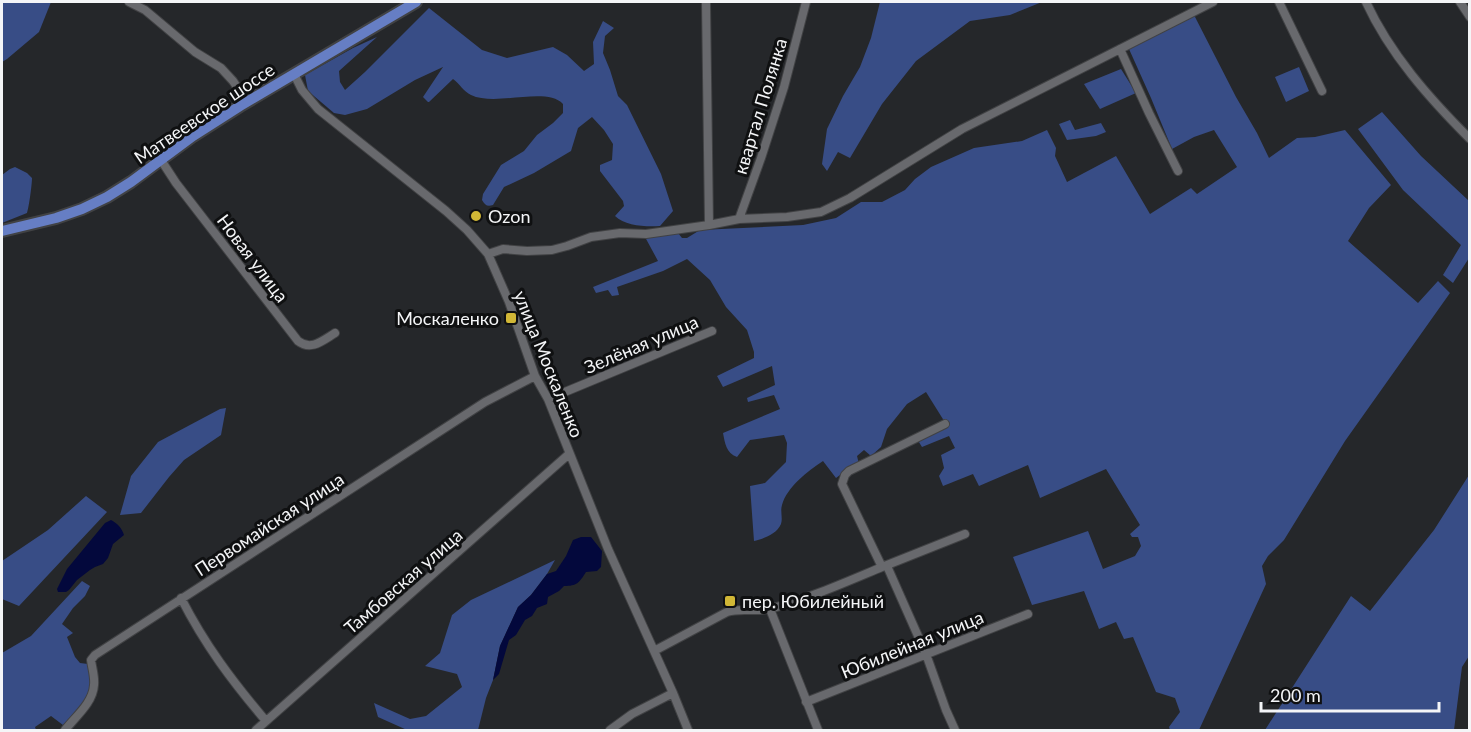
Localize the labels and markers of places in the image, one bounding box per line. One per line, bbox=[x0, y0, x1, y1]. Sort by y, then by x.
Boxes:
place label: Ozon bbox=[488, 205, 530, 227]
marker: Ozon bbox=[469, 209, 483, 223]
place label: Москаленко bbox=[396, 307, 499, 329]
marker: Москаленко bbox=[504, 311, 518, 325]
place label: пер. Юбилейный bbox=[742, 590, 884, 612]
marker: пер. Юбилейный bbox=[723, 594, 737, 608]

